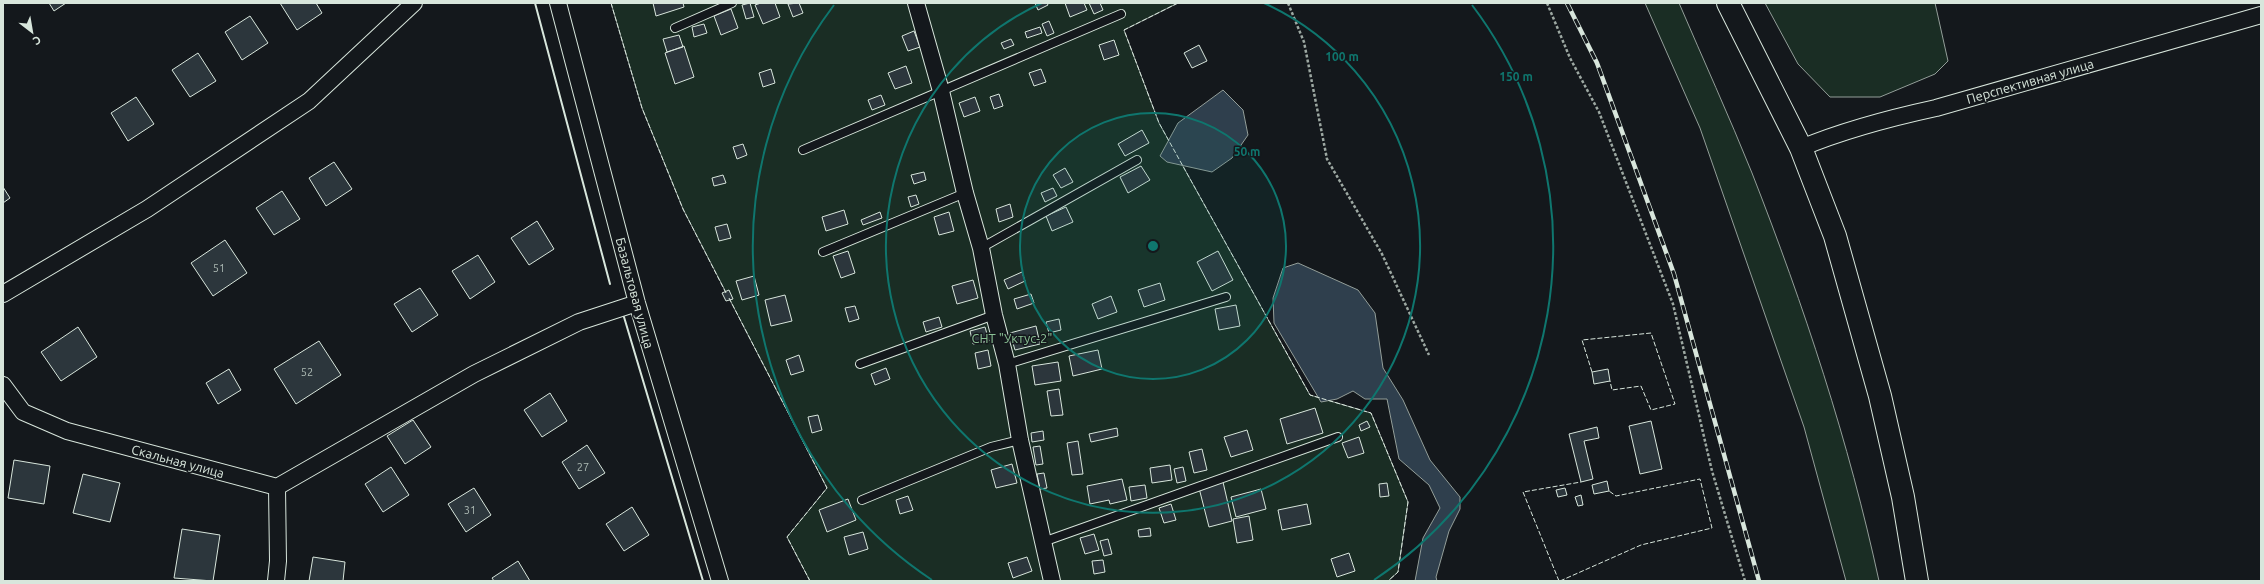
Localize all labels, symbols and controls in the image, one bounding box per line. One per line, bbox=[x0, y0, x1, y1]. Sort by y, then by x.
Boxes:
north arrow bbox=[12, 12, 52, 52]
text: С bbox=[31, 34, 43, 48]
text: 100 m bbox=[1325, 50, 1359, 63]
street label: Перспективная улица bbox=[1965, 56, 2095, 106]
text: 150 m bbox=[1499, 70, 1533, 83]
text: 50 m bbox=[1234, 145, 1260, 158]
street label: Базальтовая улица bbox=[613, 236, 657, 350]
centre of rings bbox=[1146, 239, 1160, 253]
house number: 51 bbox=[213, 262, 225, 274]
park label: СНТ "Уктус-2" bbox=[972, 331, 1052, 345]
house number: 52 bbox=[301, 366, 313, 378]
street label: Скальная улица bbox=[130, 442, 226, 480]
house number: 27 bbox=[577, 461, 589, 473]
house number: 31 bbox=[464, 504, 476, 516]

